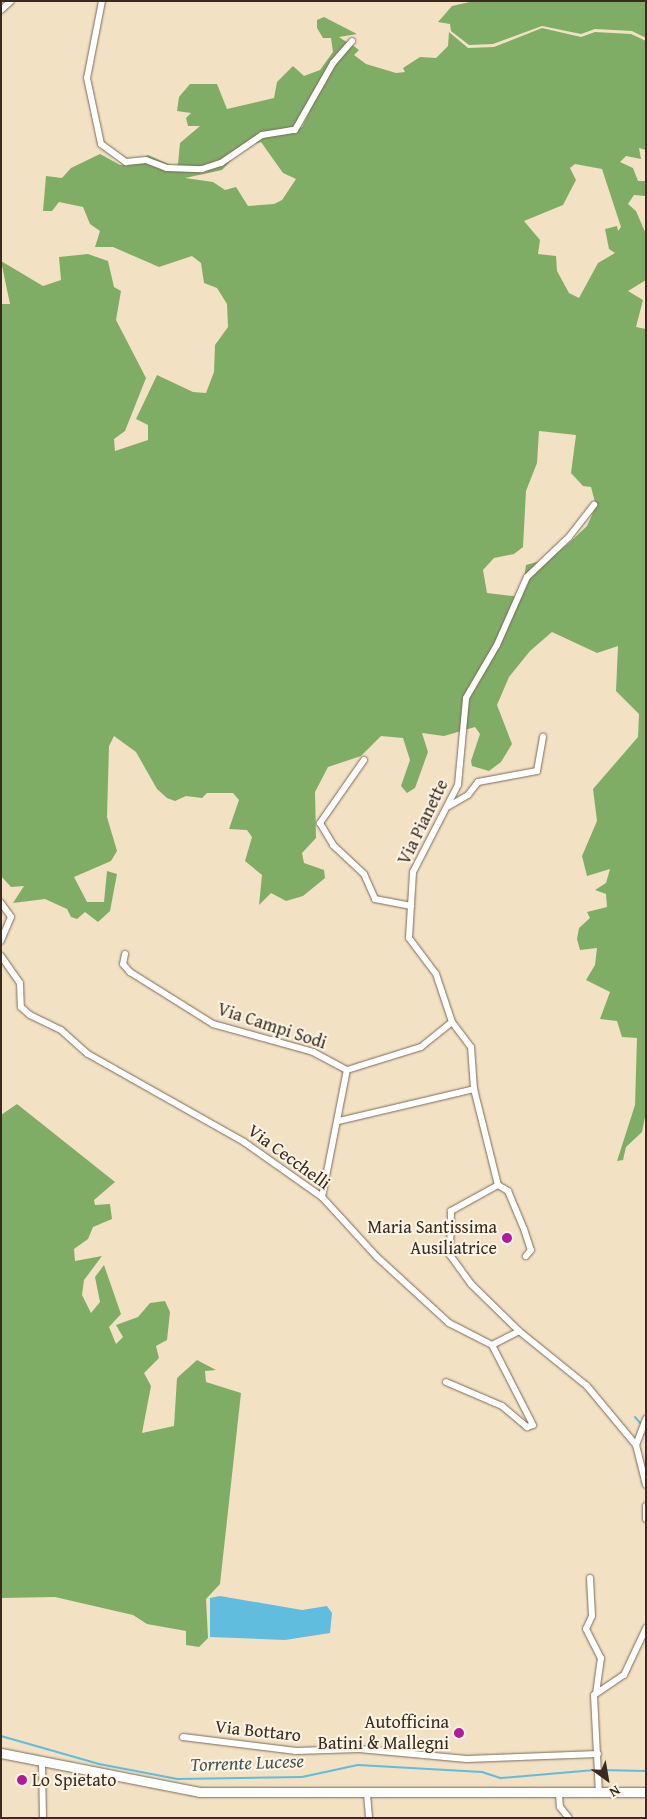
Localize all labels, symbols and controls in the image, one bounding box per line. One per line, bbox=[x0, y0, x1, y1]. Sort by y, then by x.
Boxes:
street label: Via Pianette bbox=[393, 776, 453, 868]
street label: Via Campi Sodi bbox=[215, 998, 329, 1054]
street label: Via Cecchelli bbox=[243, 1120, 335, 1194]
place label: Maria Santissima Ausiliatrice bbox=[367, 1217, 497, 1260]
marker: Maria Santissima Ausiliatrice bbox=[501, 1232, 513, 1244]
place label: Autofficina Batini & Mallegni bbox=[318, 1712, 449, 1755]
street label: Via Bottaro bbox=[214, 1716, 302, 1746]
marker: Autofficina Batini & Mallegni bbox=[453, 1727, 465, 1739]
water label: Torrente Lucese bbox=[190, 1750, 304, 1776]
north arrow bbox=[582, 1754, 632, 1804]
place label: Lo Spietato bbox=[32, 1769, 116, 1791]
marker: Lo Spietato bbox=[16, 1774, 28, 1786]
text: N bbox=[606, 1781, 624, 1803]

